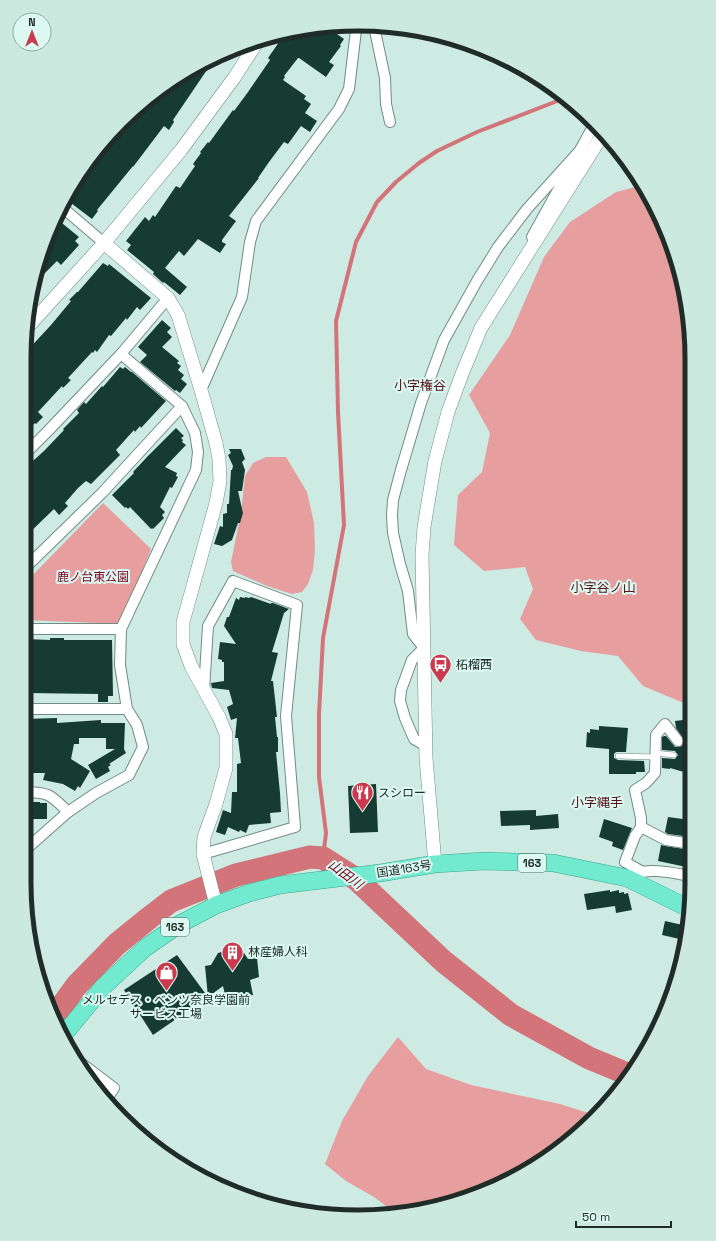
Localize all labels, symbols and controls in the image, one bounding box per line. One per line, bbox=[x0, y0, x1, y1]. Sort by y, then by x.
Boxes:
north arrow bbox=[12, 12, 52, 52]
text: N bbox=[28, 15, 36, 29]
district label: 小字権谷 bbox=[394, 377, 446, 394]
park label: 鹿ノ台東公園 bbox=[57, 569, 129, 585]
district label: 小字谷ノ山 bbox=[570, 579, 636, 596]
bus stop icon: 柘榴西 bbox=[427, 652, 453, 685]
place label: 柘榴西 bbox=[456, 657, 492, 673]
restaurant icon: スシロー bbox=[350, 780, 376, 813]
place label: スシロー bbox=[378, 785, 426, 801]
district label: 小字縄手 bbox=[571, 794, 623, 811]
road number: 163 bbox=[518, 854, 546, 872]
water label: 山田川 bbox=[325, 856, 368, 894]
street label: 国道163号 bbox=[375, 857, 433, 881]
road number: 163 bbox=[161, 918, 189, 936]
building icon: 林産婦人科 bbox=[219, 939, 245, 972]
place label: 林産婦人科 bbox=[248, 944, 308, 960]
shop icon: メルセデス・ベンツ奈良学園前 サービス工場 bbox=[153, 960, 179, 993]
place label: メルセデス・ベンツ奈良学園前 サービス工場 bbox=[82, 992, 250, 1022]
scale bar bbox=[576, 1203, 671, 1229]
text: 50 m bbox=[582, 1209, 610, 1225]

